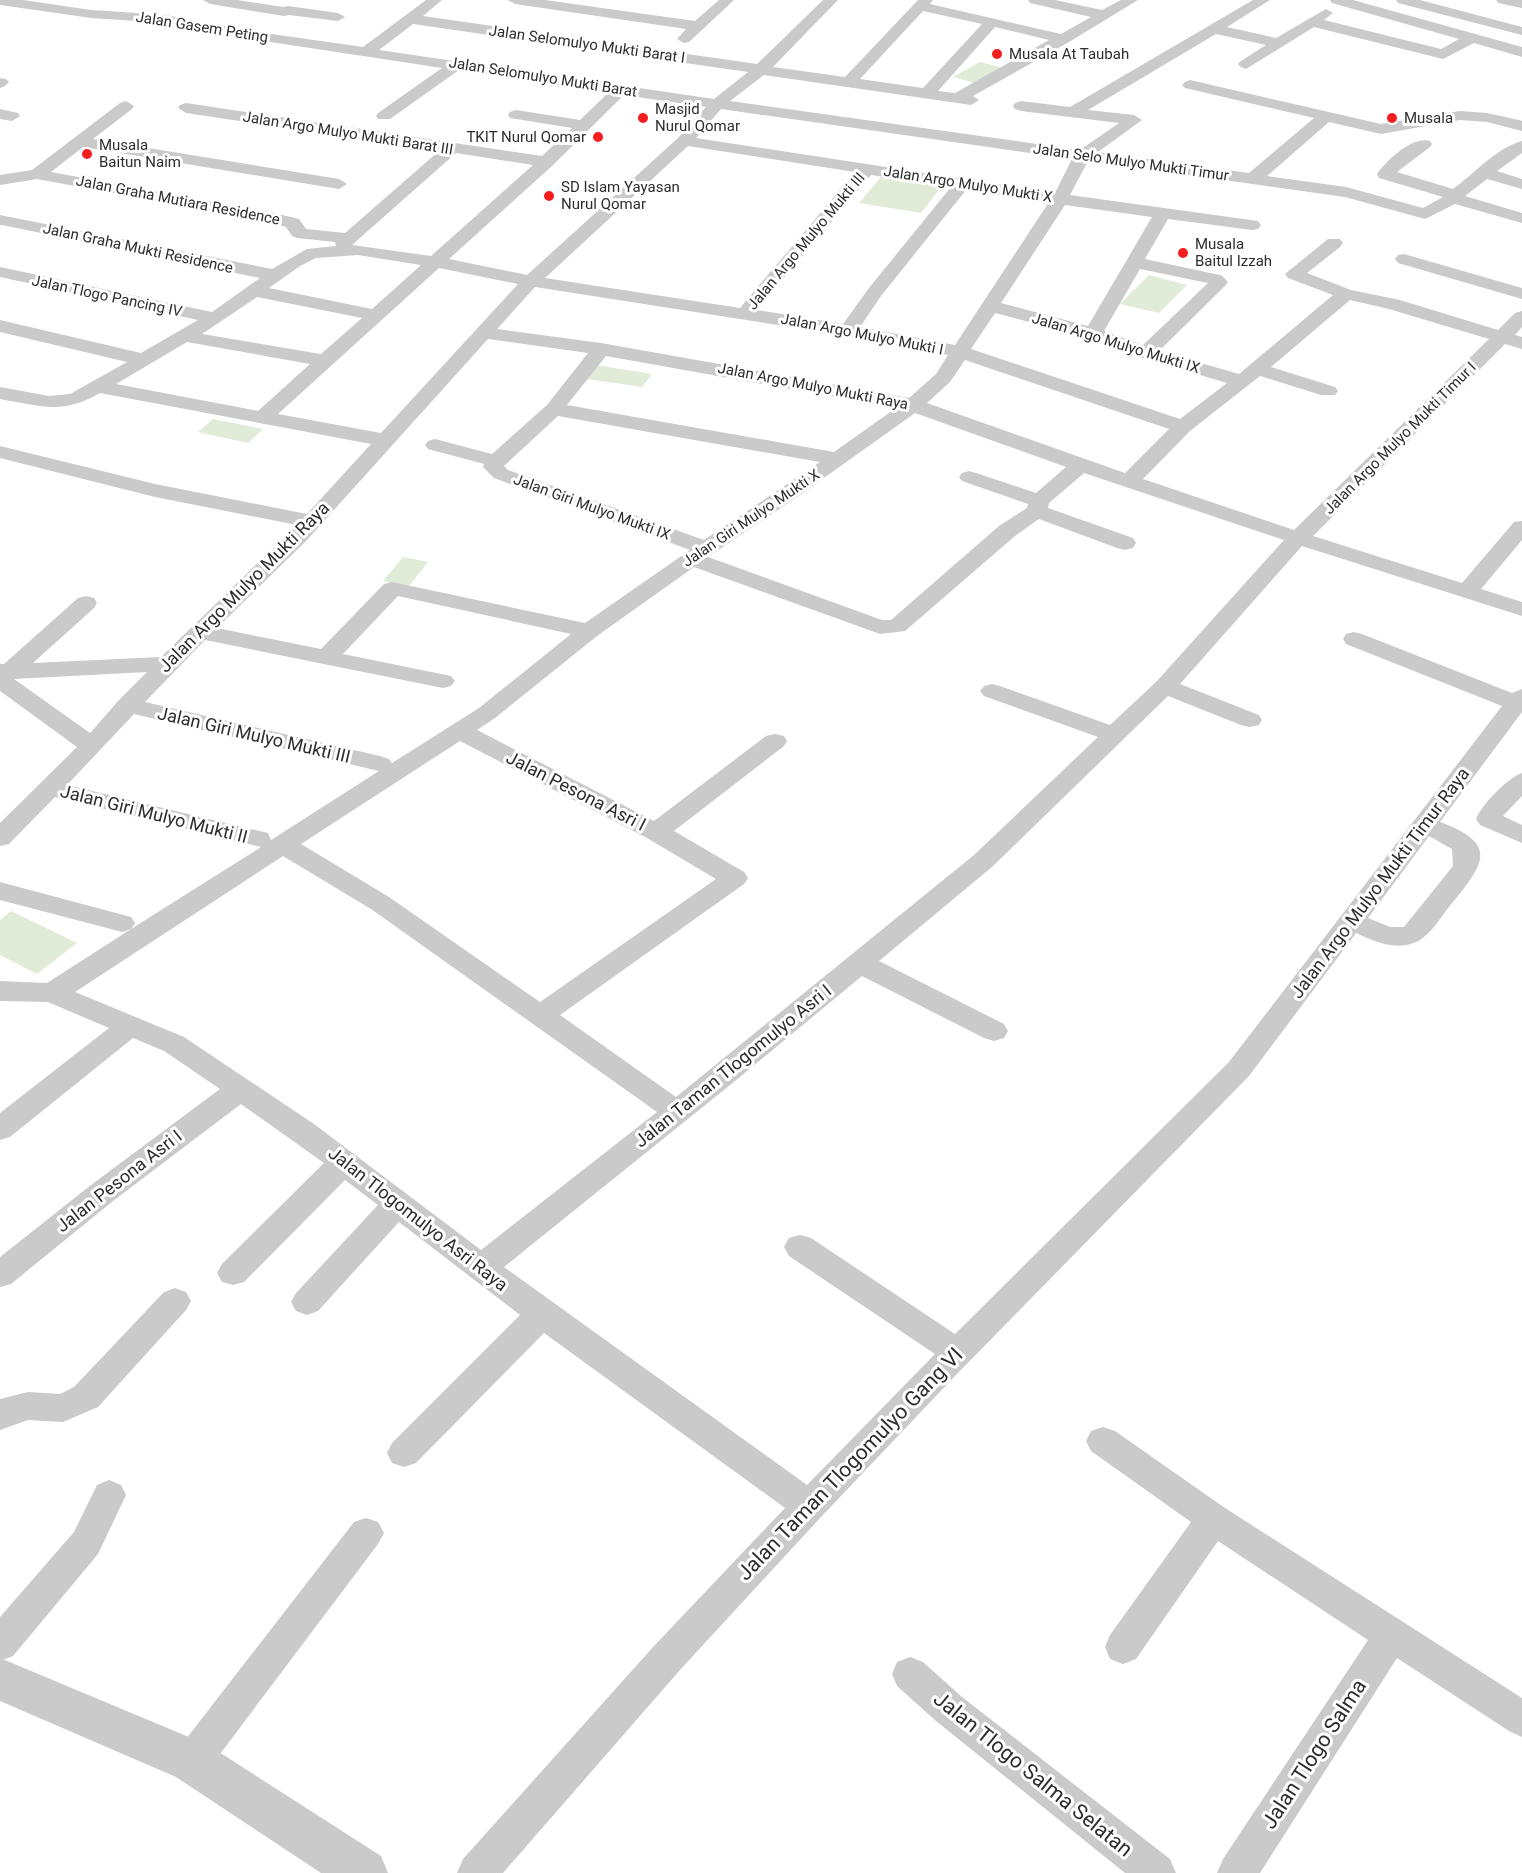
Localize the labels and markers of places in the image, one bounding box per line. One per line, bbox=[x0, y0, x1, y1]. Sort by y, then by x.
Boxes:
place label: Musala At Taubah bbox=[1009, 45, 1129, 63]
marker: Musala At Taubah bbox=[990, 47, 1004, 61]
place label: Masjid Nurul Qomar bbox=[655, 100, 740, 135]
place label: Musala bbox=[1404, 109, 1453, 127]
marker: Masjid Nurul Qomar bbox=[636, 111, 650, 125]
marker: Musala bbox=[1385, 111, 1399, 125]
place label: TKIT Nurul Qomar bbox=[466, 128, 586, 146]
marker: TKIT Nurul Qomar bbox=[591, 130, 605, 144]
place label: Musala Baitun Naim bbox=[99, 136, 181, 171]
marker: Musala Baitun Naim bbox=[80, 147, 94, 161]
place label: SD Islam Yayasan Nurul Qomar bbox=[561, 178, 680, 213]
marker: SD Islam Yayasan Nurul Qomar bbox=[542, 189, 556, 203]
place label: Musala Baitul Izzah bbox=[1195, 235, 1272, 270]
marker: Musala Baitul Izzah bbox=[1176, 246, 1190, 260]

